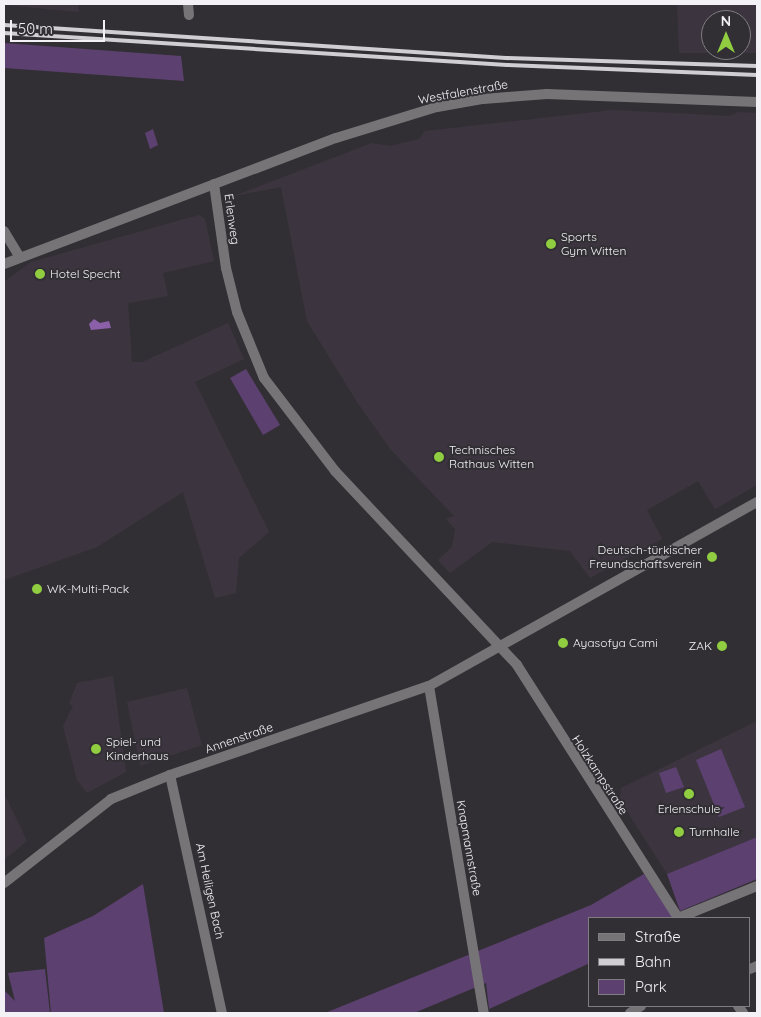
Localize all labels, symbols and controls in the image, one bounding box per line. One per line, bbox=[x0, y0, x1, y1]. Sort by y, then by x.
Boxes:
scale bar bbox=[12, 10, 108, 42]
north arrow bbox=[701, 10, 751, 60]
text: N bbox=[721, 12, 731, 30]
text: 50 m bbox=[18, 19, 53, 38]
street label: Westfalenstraße bbox=[417, 77, 509, 107]
street label: Erlenweg bbox=[221, 193, 243, 245]
place label: Sports Gym Witten bbox=[561, 230, 626, 258]
marker: Sports Gym Witten bbox=[545, 238, 557, 250]
place label: Hotel Specht bbox=[50, 267, 121, 281]
marker: Hotel Specht bbox=[34, 268, 46, 280]
place label: Technisches Rathaus Witten bbox=[449, 443, 534, 471]
marker: Technisches Rathaus Witten bbox=[433, 451, 445, 463]
place label: Deutsch-türkischer Freundschaftsverein bbox=[589, 543, 702, 571]
marker: Deutsch-türkischer Freundschaftsverein bbox=[706, 551, 718, 563]
place label: WK-Multi-Pack bbox=[47, 582, 129, 596]
marker: WK-Multi-Pack bbox=[31, 583, 43, 595]
place label: Ayasofya Cami bbox=[573, 636, 658, 650]
marker: Ayasofya Cami bbox=[557, 637, 569, 649]
place label: ZAK bbox=[688, 639, 712, 653]
marker: ZAK bbox=[716, 640, 728, 652]
street label: Annenstraße bbox=[203, 720, 275, 756]
street label: Holzkampstraße bbox=[569, 733, 631, 817]
place label: Spiel- und Kinderhaus bbox=[106, 735, 169, 763]
marker: Spiel- und Kinderhaus bbox=[90, 743, 102, 755]
marker: Erlenschule bbox=[683, 788, 695, 800]
street label: Knapmannstraße bbox=[453, 799, 485, 897]
place label: Erlenschule bbox=[658, 802, 720, 816]
place label: Turnhalle bbox=[689, 825, 739, 839]
marker: Turnhalle bbox=[673, 826, 685, 838]
street label: Am Heiligen Bach bbox=[193, 842, 227, 940]
legend bbox=[588, 917, 751, 1007]
text: Straße bbox=[635, 927, 681, 946]
text: Bahn bbox=[635, 952, 671, 971]
text: Park bbox=[635, 977, 667, 996]

